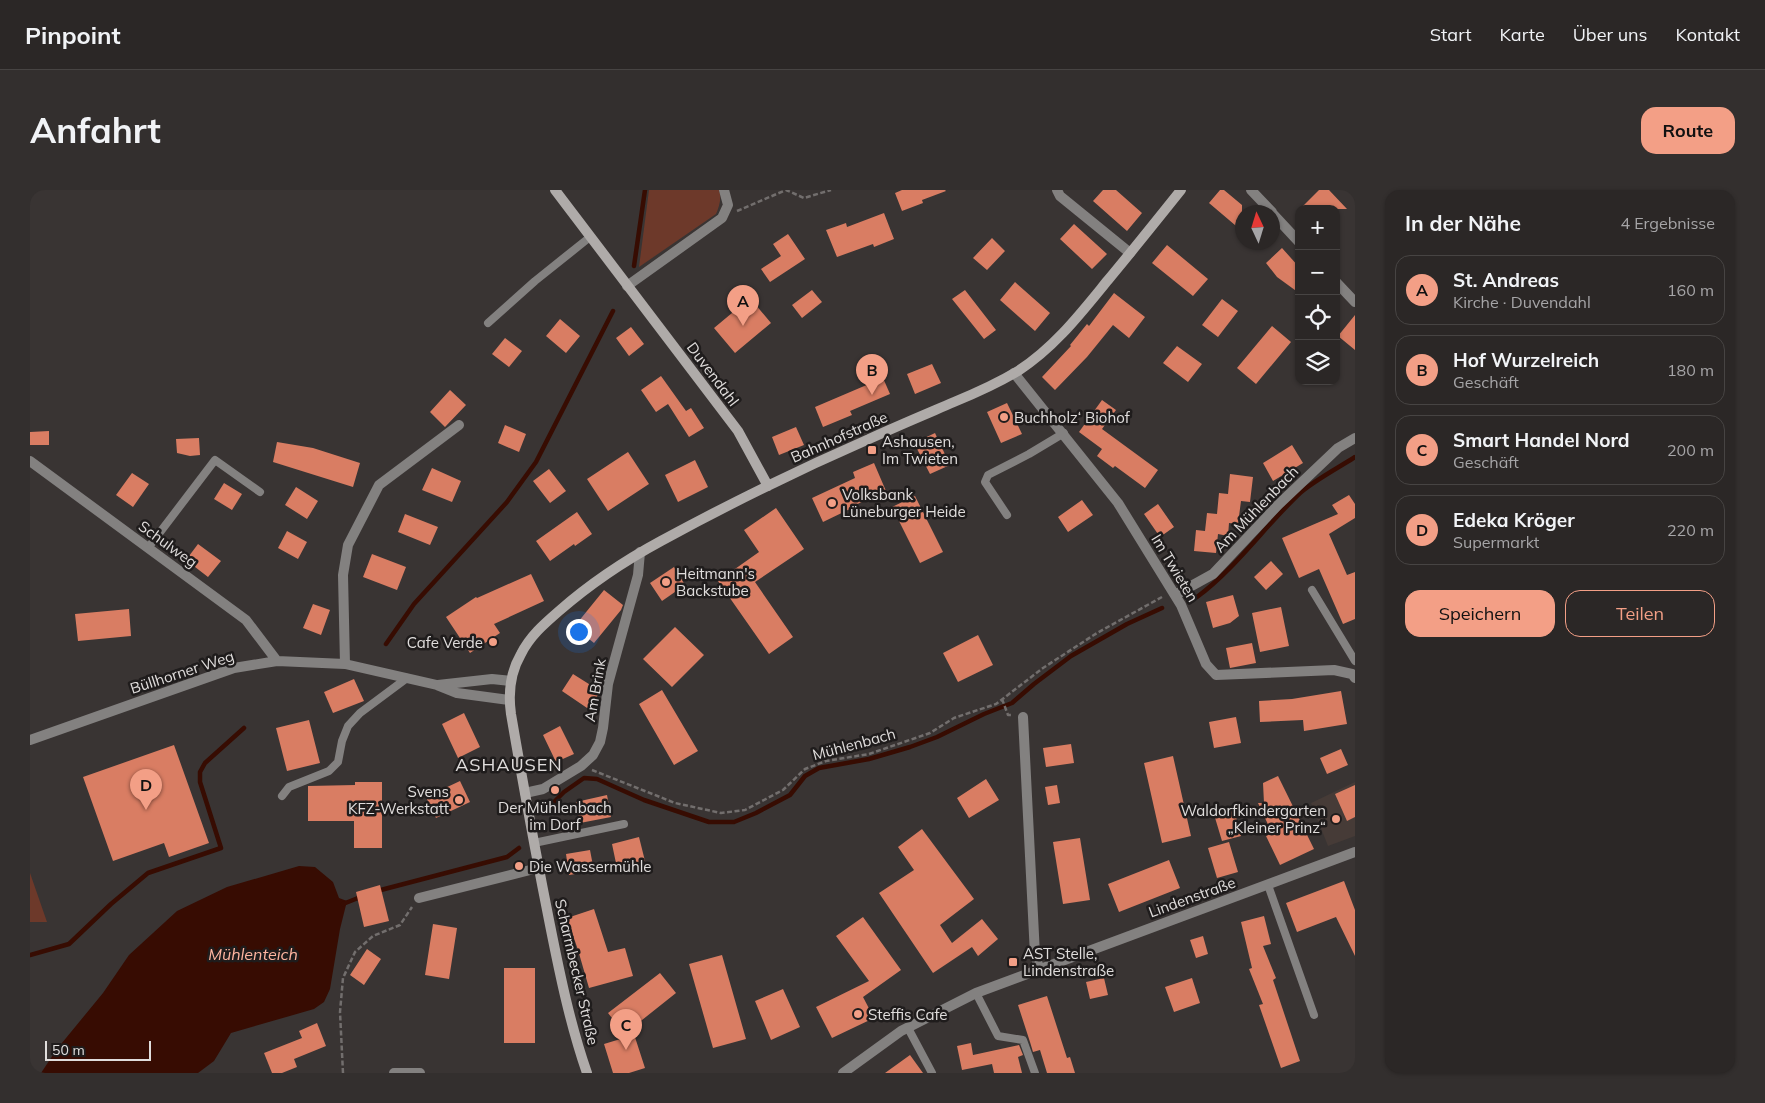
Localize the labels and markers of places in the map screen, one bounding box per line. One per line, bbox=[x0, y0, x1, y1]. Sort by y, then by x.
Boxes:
pin: A bbox=[727, 285, 759, 326]
pin: B bbox=[856, 354, 888, 395]
place label: Buchholz‘ Biohof bbox=[1014, 408, 1131, 427]
marker: Buchholz‘ Biohof bbox=[998, 411, 1010, 423]
place label: Ashausen, Im Twieten bbox=[882, 432, 958, 468]
marker: Ashausen, Im Twieten bbox=[866, 444, 878, 456]
place label: Volksbank Lüneburger Heide bbox=[842, 485, 966, 521]
marker: Volksbank Lüneburger Heide bbox=[826, 497, 838, 509]
place label: Heitmann's Backstube bbox=[676, 564, 755, 600]
marker: Heitmann's Backstube bbox=[660, 576, 672, 588]
place label: Cafe Verde bbox=[407, 633, 483, 652]
marker: Cafe Verde bbox=[487, 636, 499, 648]
pin: D bbox=[130, 769, 162, 810]
place label: Svens KFZ-Werkstatt bbox=[348, 782, 449, 818]
marker: Der Mühlenbach im Dorf bbox=[549, 784, 561, 796]
marker: Svens KFZ-Werkstatt bbox=[453, 794, 465, 806]
place label: Der Mühlenbach im Dorf bbox=[498, 798, 612, 834]
place label: Waldorfkindergarten „Kleiner Prinz“ bbox=[1181, 801, 1326, 837]
marker: Waldorfkindergarten „Kleiner Prinz“ bbox=[1330, 813, 1342, 825]
place label: Die Wassermühle bbox=[529, 857, 652, 876]
marker: Die Wassermühle bbox=[513, 860, 525, 872]
place label: AST Stelle, Lindenstraße bbox=[1023, 944, 1114, 980]
marker: AST Stelle, Lindenstraße bbox=[1007, 956, 1019, 968]
place label: Steffis Cafe bbox=[868, 1005, 947, 1024]
marker: Steffis Cafe bbox=[852, 1008, 864, 1020]
pin: C bbox=[610, 1009, 642, 1050]

